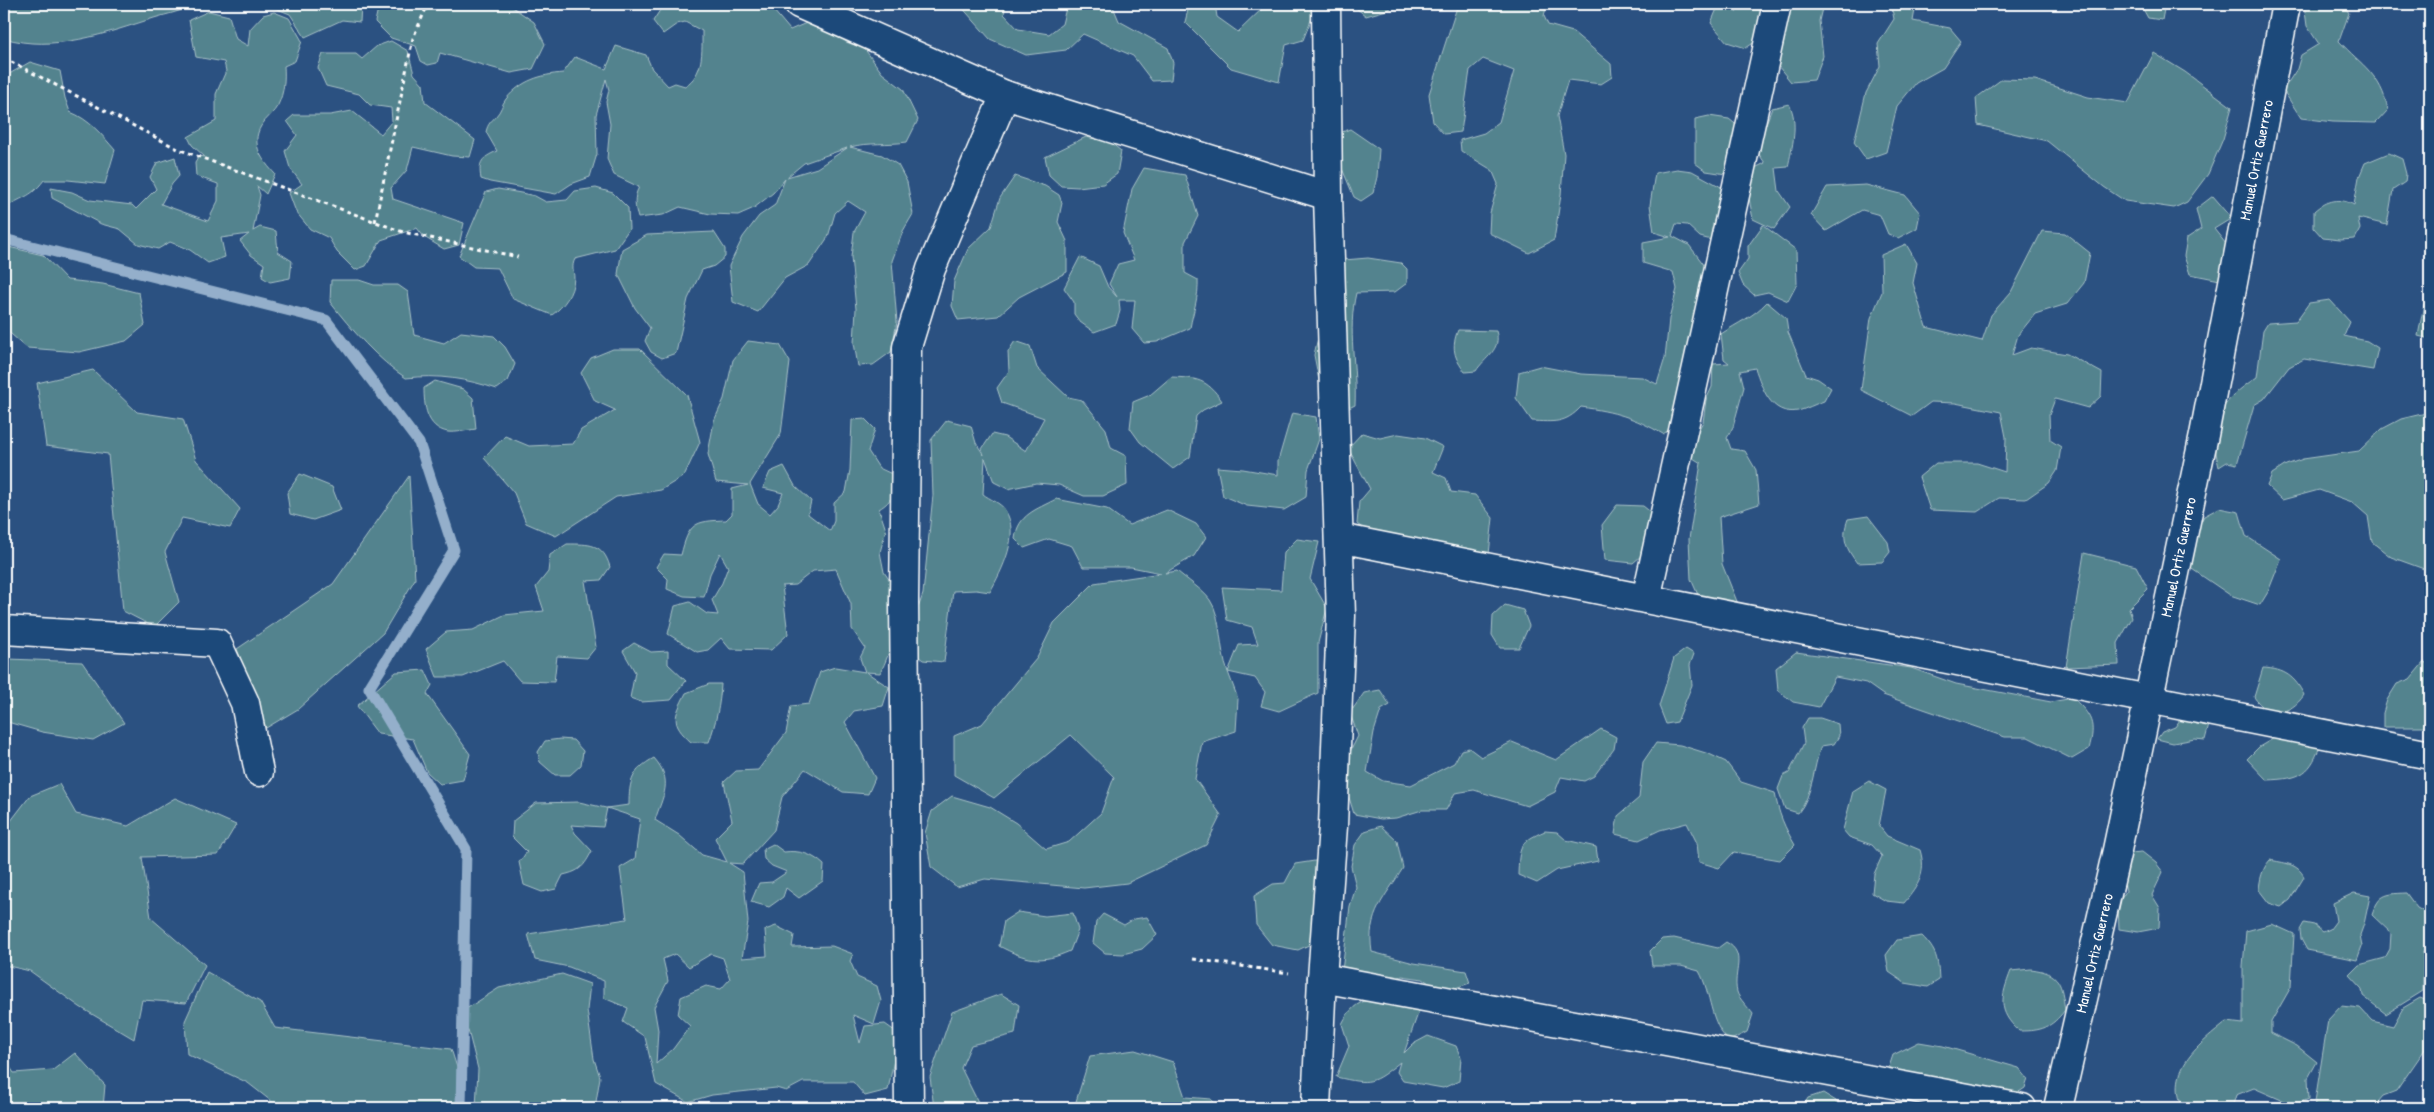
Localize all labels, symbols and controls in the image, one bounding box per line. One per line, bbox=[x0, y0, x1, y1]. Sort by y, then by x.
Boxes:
street label: Manuel Ortiz Guerrero bbox=[2234, 98, 2278, 222]
street label: Manuel Ortiz Guerrero bbox=[2155, 495, 2201, 619]
street label: Manuel Ortiz Guerrero bbox=[2070, 891, 2118, 1015]

